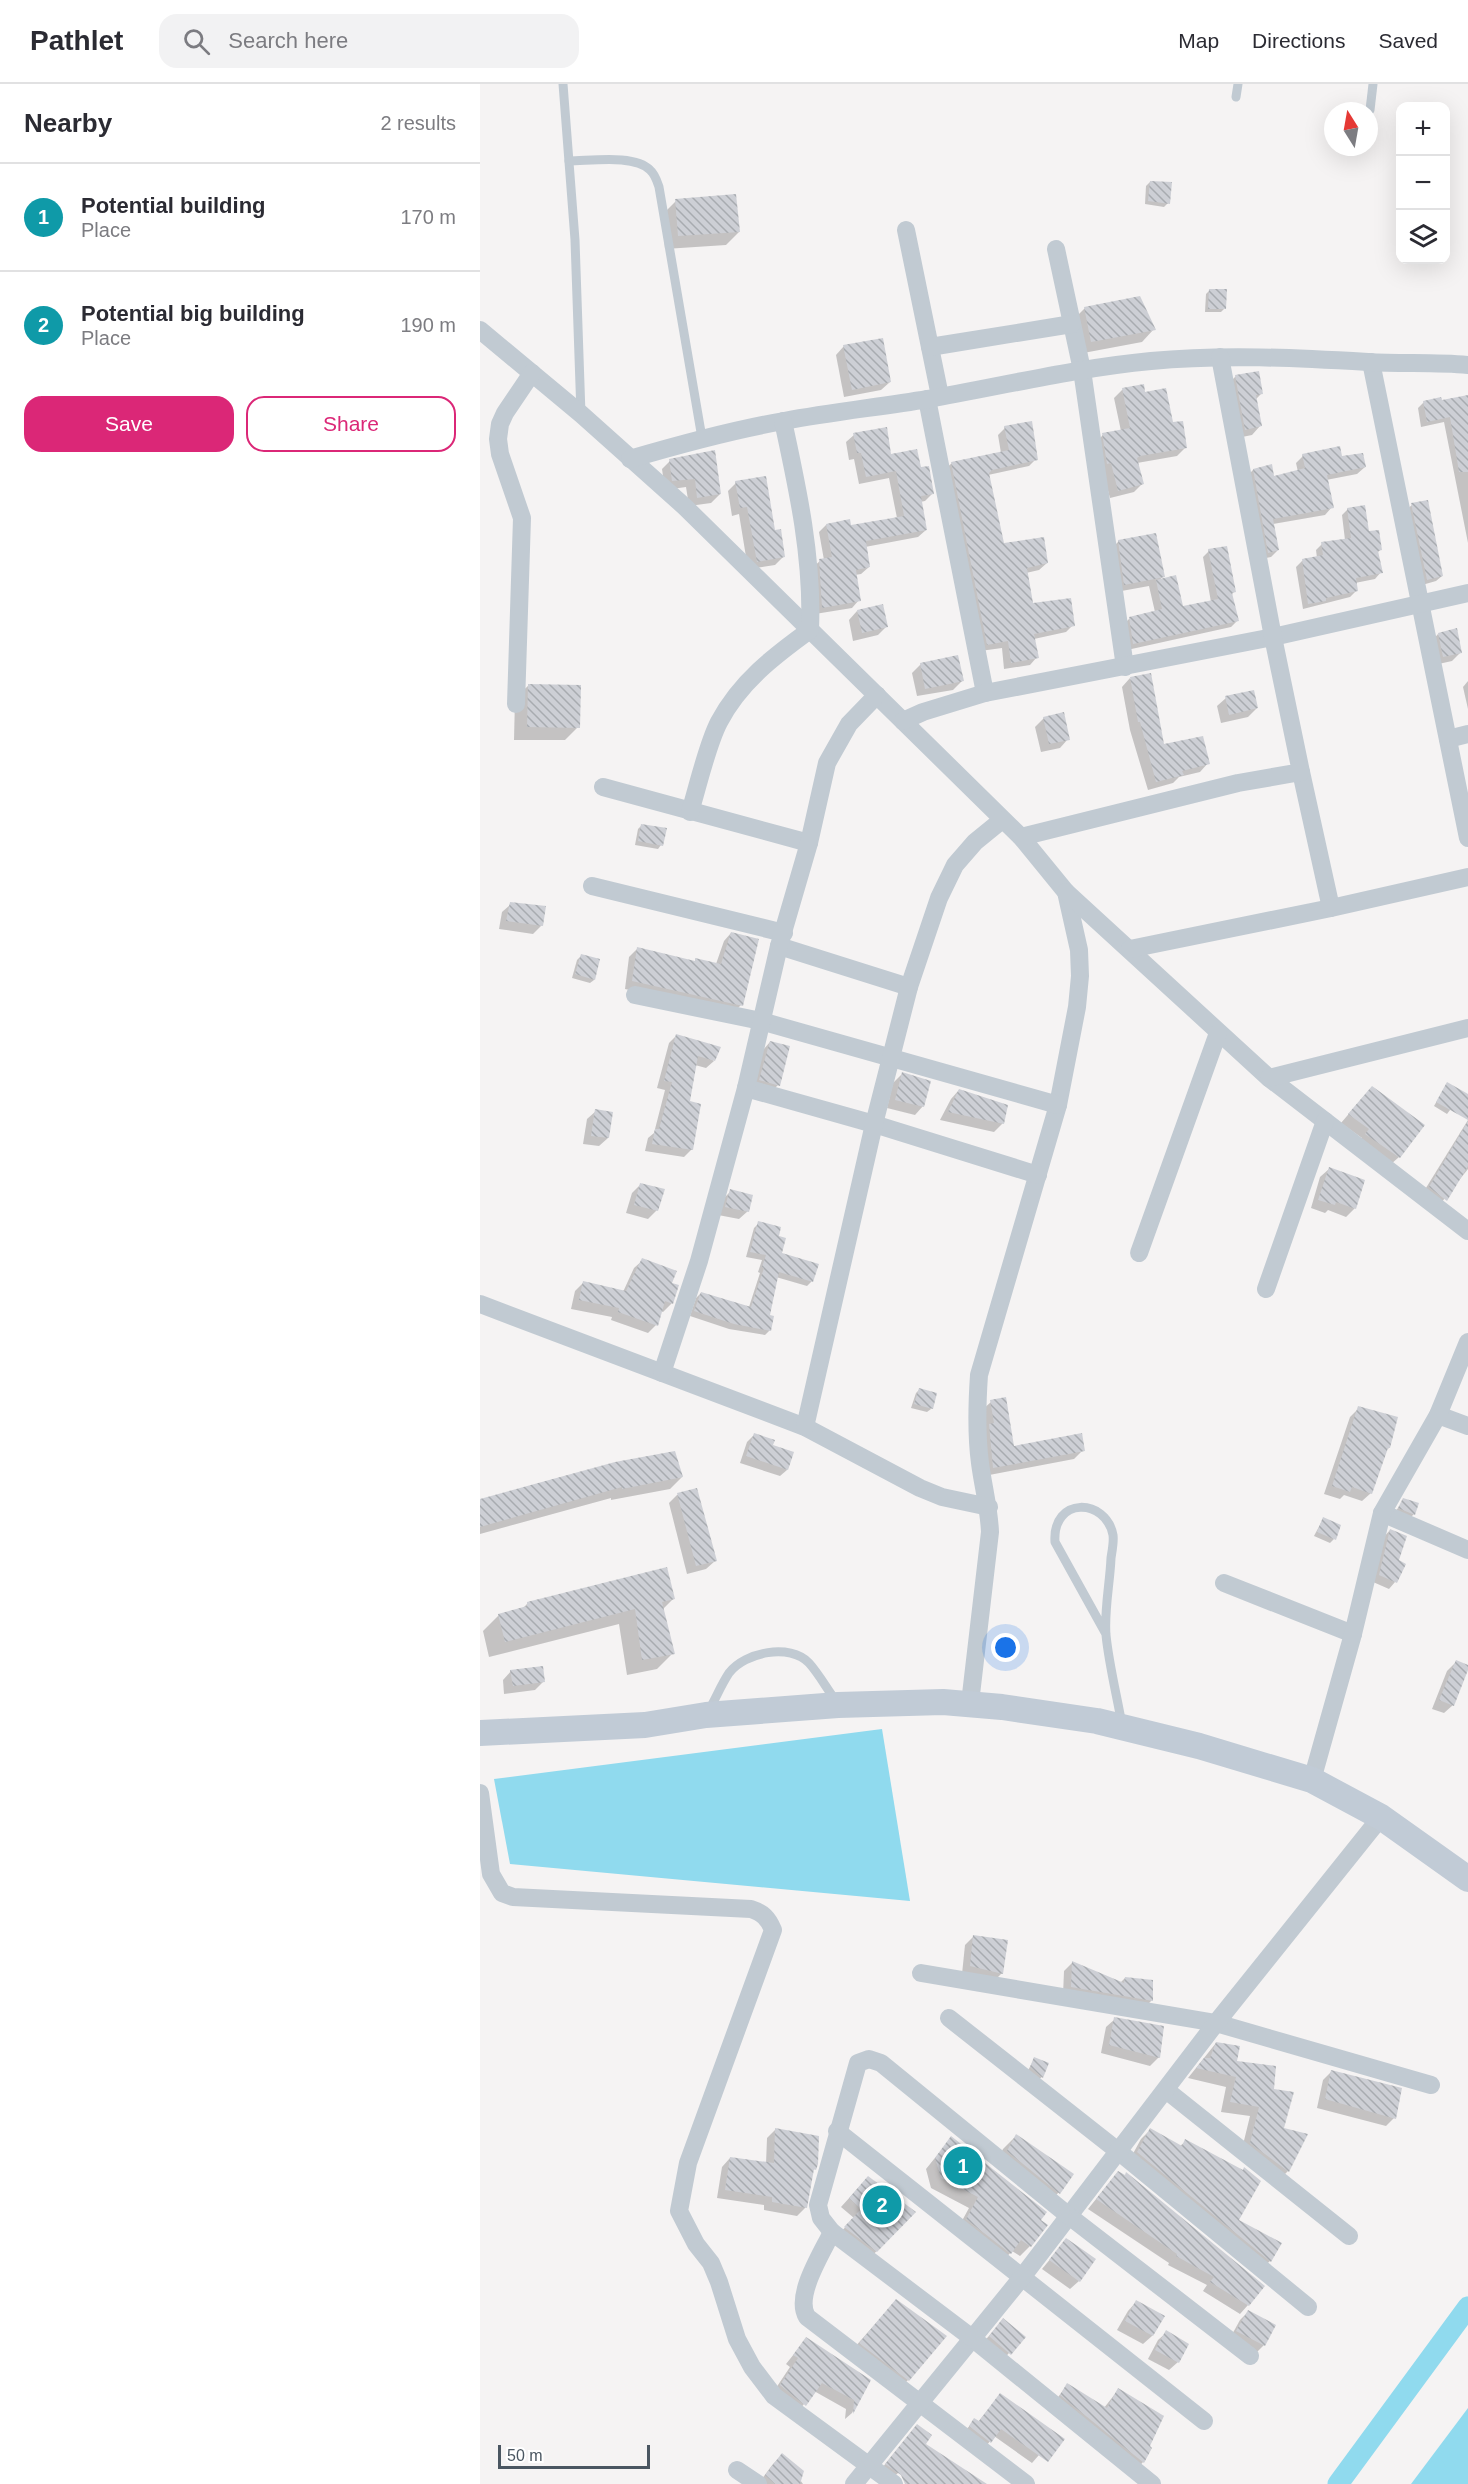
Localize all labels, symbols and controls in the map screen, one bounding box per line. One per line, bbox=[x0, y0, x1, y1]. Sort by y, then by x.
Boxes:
search box bbox=[159, 14, 579, 68]
text: Pathlet bbox=[30, 25, 123, 56]
icon: search bbox=[180, 25, 213, 58]
text: Search here bbox=[228, 28, 348, 53]
text: Map bbox=[1178, 29, 1219, 52]
text: Directions bbox=[1252, 29, 1345, 52]
text: Saved bbox=[1378, 29, 1438, 52]
north arrow bbox=[1324, 102, 1378, 156]
map controls bbox=[1396, 102, 1450, 264]
button: + bbox=[1396, 102, 1450, 156]
text: Nearby bbox=[24, 108, 112, 138]
text: 2 results bbox=[380, 112, 456, 134]
button: − bbox=[1396, 156, 1450, 210]
text: Potential building bbox=[81, 193, 266, 218]
text: 1 bbox=[38, 206, 49, 228]
text: 170 m bbox=[400, 206, 456, 228]
button: layers bbox=[1396, 210, 1450, 264]
text: Place bbox=[81, 219, 131, 241]
text: Potential big building bbox=[81, 301, 305, 326]
text: 2 bbox=[38, 314, 49, 336]
text: 190 m bbox=[400, 314, 456, 336]
text: Place bbox=[81, 327, 131, 349]
button: Save bbox=[24, 396, 234, 452]
button: Share bbox=[246, 396, 456, 452]
your location bbox=[991, 1633, 1020, 1662]
pin: 1 bbox=[944, 2144, 982, 2188]
pin: 2 bbox=[862, 2182, 902, 2228]
scale bar bbox=[498, 2442, 650, 2470]
text: 50 m bbox=[507, 2447, 543, 2464]

